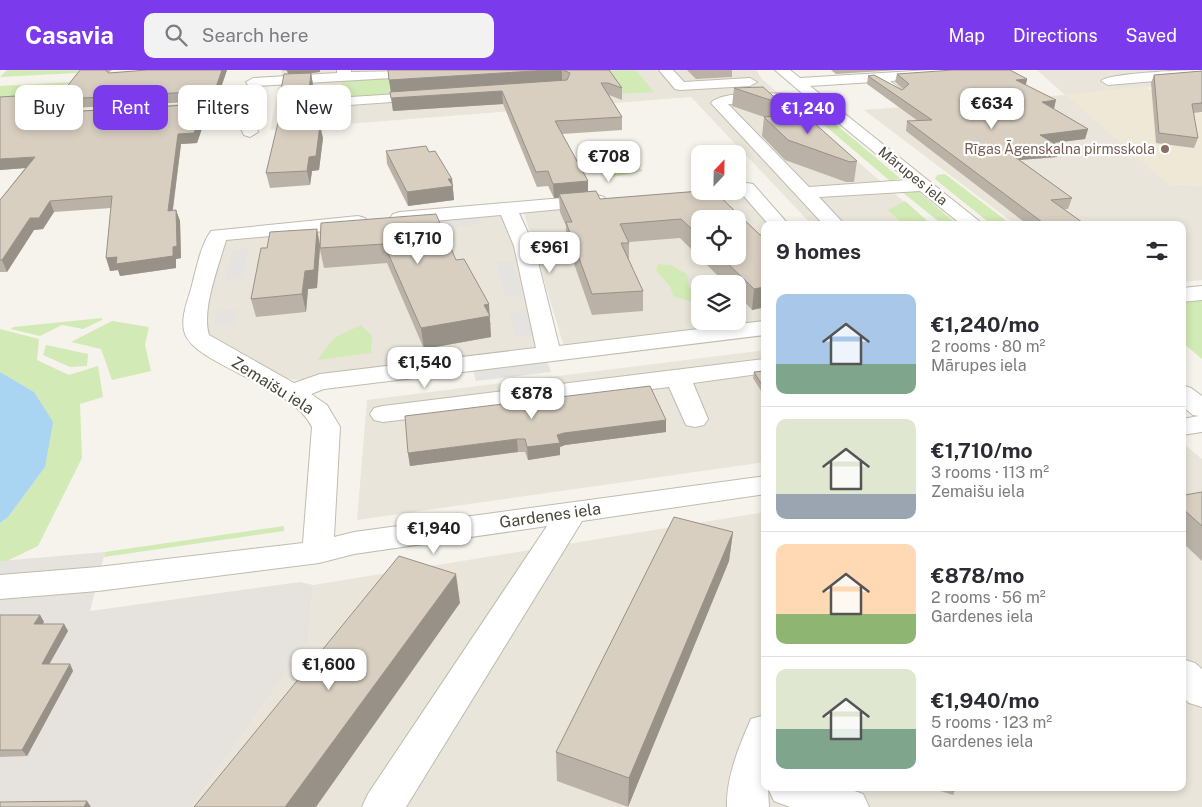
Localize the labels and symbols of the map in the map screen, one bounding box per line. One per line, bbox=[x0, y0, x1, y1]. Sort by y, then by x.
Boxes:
pin: €634 bbox=[962, 88, 1022, 130]
pin: €1,240 bbox=[767, 92, 849, 135]
pin: €708 bbox=[579, 140, 639, 183]
place label: Rīgas Āgenskalna pirmsskola bbox=[964, 140, 1155, 157]
street label: Mārupes iela bbox=[875, 143, 951, 209]
marker: Rīgas Āgenskalna pirmsskola bbox=[1159, 143, 1171, 155]
north arrow bbox=[691, 145, 746, 200]
pin: €1,710 bbox=[377, 222, 459, 265]
pin: €961 bbox=[520, 232, 580, 274]
pin: €1,540 bbox=[384, 346, 466, 389]
street label: Zemaišu iela bbox=[228, 353, 317, 418]
pin: €878 bbox=[502, 378, 562, 420]
street label: Gardenes iela bbox=[498, 499, 602, 532]
pin: €1,940 bbox=[393, 512, 475, 555]
pin: €1,600 bbox=[288, 648, 370, 691]

